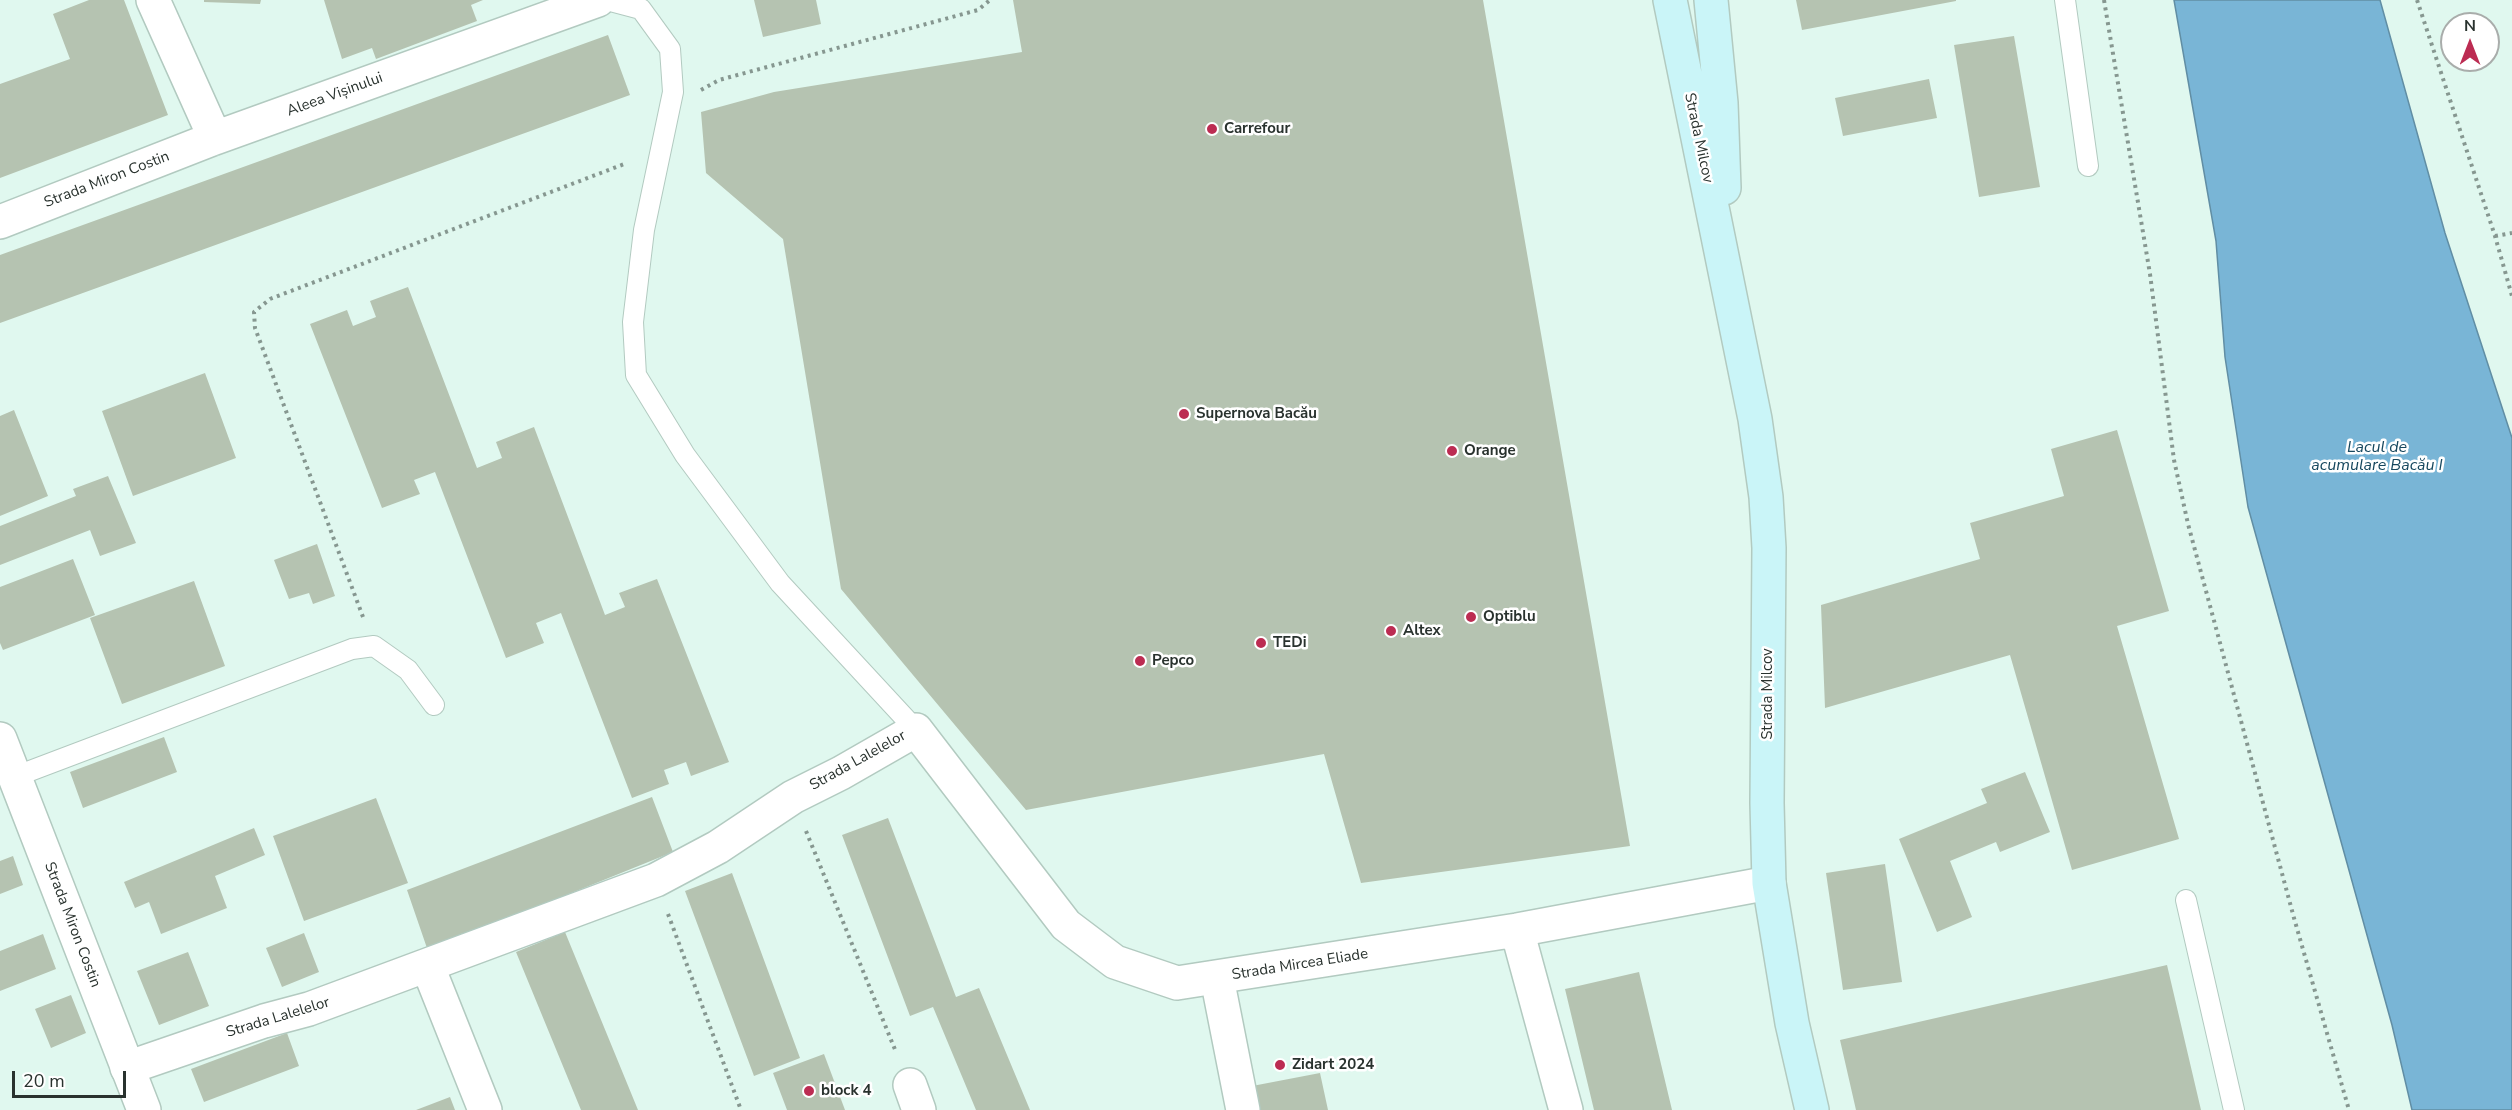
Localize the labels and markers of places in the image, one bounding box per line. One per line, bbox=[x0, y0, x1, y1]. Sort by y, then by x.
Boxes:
place label: Carrefour bbox=[1224, 120, 1290, 138]
marker: Carrefour bbox=[1205, 122, 1219, 136]
place label: Supernova Bacău bbox=[1196, 405, 1317, 423]
marker: Supernova Bacău bbox=[1177, 407, 1191, 421]
place label: Orange bbox=[1464, 442, 1516, 460]
marker: Orange bbox=[1445, 444, 1459, 458]
place label: Optiblu bbox=[1483, 608, 1536, 626]
marker: Optiblu bbox=[1464, 610, 1478, 624]
place label: Altex bbox=[1403, 622, 1441, 640]
marker: Altex bbox=[1384, 624, 1398, 638]
place label: TEDi bbox=[1273, 634, 1307, 652]
marker: TEDi bbox=[1254, 636, 1268, 650]
place label: Pepco bbox=[1152, 652, 1194, 670]
marker: Pepco bbox=[1133, 654, 1147, 668]
place label: Zidart 2024 bbox=[1292, 1056, 1374, 1074]
marker: Zidart 2024 bbox=[1273, 1058, 1287, 1072]
place label: block 4 bbox=[821, 1082, 872, 1100]
marker: block 4 bbox=[802, 1084, 816, 1098]

